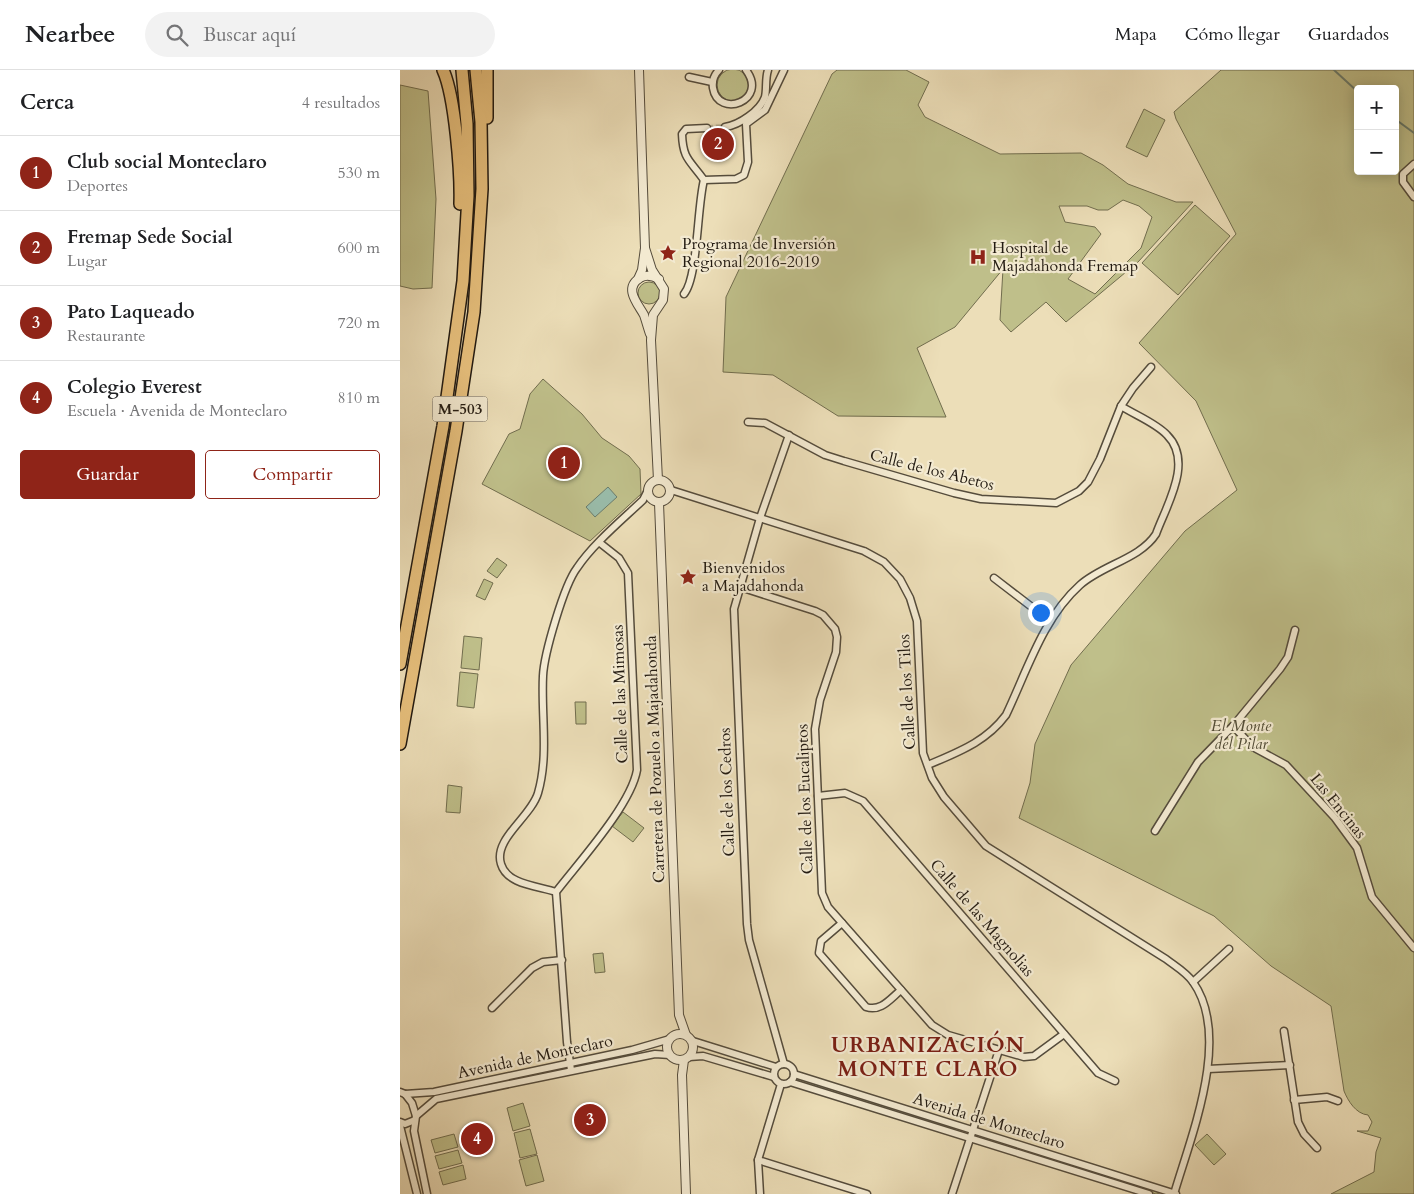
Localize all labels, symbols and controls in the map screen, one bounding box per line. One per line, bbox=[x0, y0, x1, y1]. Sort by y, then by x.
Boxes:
search box bbox=[145, 12, 495, 57]
text: Nearbee bbox=[25, 18, 115, 51]
icon: search bbox=[163, 21, 191, 49]
text: Buscar aquí bbox=[203, 22, 296, 48]
text: Mapa bbox=[1115, 22, 1157, 47]
text: Cómo llegar bbox=[1185, 22, 1280, 47]
text: Guardados bbox=[1308, 22, 1389, 47]
map controls bbox=[1354, 85, 1399, 175]
button: + bbox=[1354, 85, 1399, 130]
text: Cerca bbox=[20, 88, 74, 117]
text: 4 resultados bbox=[302, 92, 380, 114]
pin: 2 bbox=[702, 125, 734, 163]
button: − bbox=[1354, 130, 1399, 175]
text: Club social Monteclaro bbox=[67, 149, 267, 175]
text: 1 bbox=[32, 162, 40, 184]
text: 530 m bbox=[338, 162, 380, 184]
text: Deportes bbox=[67, 175, 128, 197]
text: Fremap Sede Social bbox=[67, 224, 233, 250]
place label: Programa de Inversión Regional 2016-2019 bbox=[682, 233, 836, 273]
text: 2 bbox=[32, 237, 40, 259]
text: 600 m bbox=[338, 237, 380, 259]
place label: Hospital de Majadahonda Fremap bbox=[992, 237, 1138, 277]
place icon: Programa de Inversión Regional 2016-2019 bbox=[658, 243, 678, 263]
hospital icon: Hospital de Majadahonda Fremap bbox=[968, 247, 988, 267]
text: Lugar bbox=[67, 250, 107, 272]
text: Pato Laqueado bbox=[67, 299, 195, 325]
text: 3 bbox=[32, 312, 40, 334]
text: 720 m bbox=[338, 312, 380, 334]
text: Restaurante bbox=[67, 325, 146, 347]
text: Colegio Everest bbox=[67, 374, 202, 400]
text: 4 bbox=[32, 387, 40, 409]
text: 810 m bbox=[338, 387, 380, 409]
road number: M-503 bbox=[432, 396, 488, 422]
text: Escuela · Avenida de Monteclaro bbox=[67, 400, 287, 422]
pin: 1 bbox=[548, 444, 580, 482]
street label: Calle de los Abetos bbox=[867, 444, 997, 496]
button: Guardar bbox=[20, 450, 195, 499]
button: Compartir bbox=[205, 450, 380, 499]
place label: Bienvenidos a Majadahonda bbox=[702, 557, 804, 597]
place icon: Bienvenidos a Majadahonda bbox=[678, 567, 698, 587]
your location bbox=[1028, 600, 1054, 626]
street label: Calle de las Mimosas bbox=[607, 624, 633, 764]
street label: Calle de los Tilos bbox=[893, 634, 921, 750]
street label: Carretera de Pozuelo a Majadahonda bbox=[640, 635, 670, 883]
park label: El Monte del Pilar bbox=[1211, 715, 1272, 755]
street label: Calle de los Eucaliptos bbox=[791, 724, 819, 874]
street label: Calle de los Cedros bbox=[714, 727, 740, 857]
street label: Las Encinas bbox=[1305, 769, 1371, 843]
street label: Calle de las Magnolias bbox=[925, 855, 1039, 981]
street label: Avenida de Monteclaro bbox=[455, 1030, 615, 1084]
district label: URBANIZACIÓN MONTE CLARO bbox=[831, 1030, 1025, 1084]
street label: Avenida de Monteclaro bbox=[910, 1087, 1068, 1155]
pin: 3 bbox=[574, 1101, 606, 1139]
pin: 4 bbox=[461, 1120, 493, 1158]

